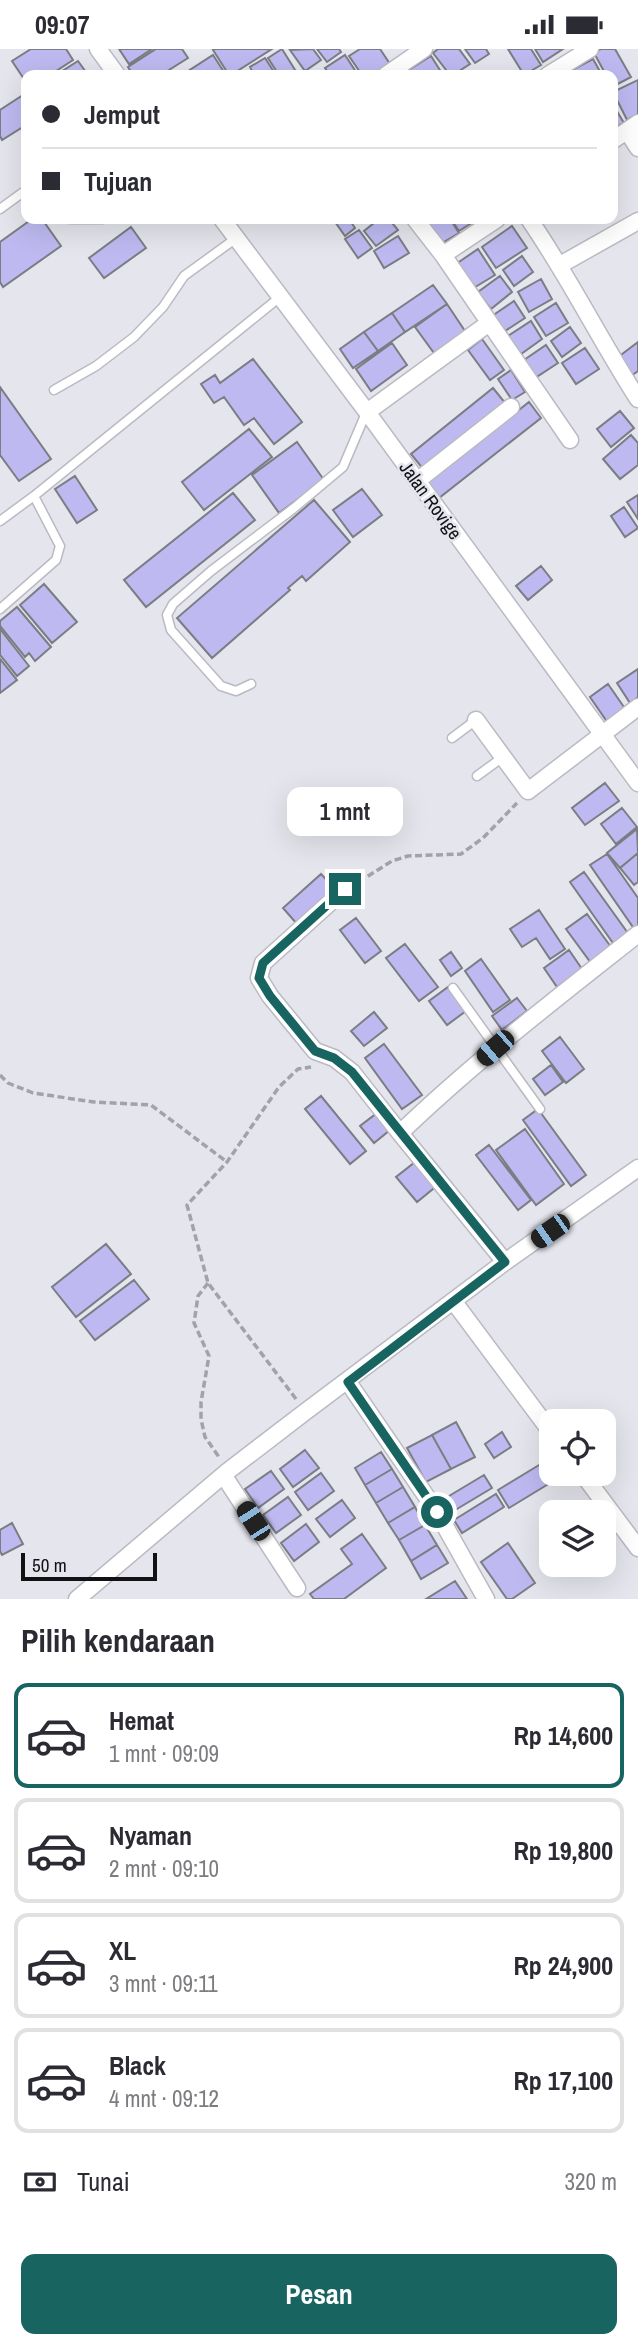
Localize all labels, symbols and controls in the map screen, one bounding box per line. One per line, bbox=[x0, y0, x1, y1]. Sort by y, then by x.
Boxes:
text: 09:07 bbox=[35, 7, 90, 42]
text: Jemput bbox=[84, 97, 160, 132]
text: Tujuan bbox=[84, 164, 152, 199]
street label: Jalan Rovige bbox=[394, 456, 468, 544]
callout: 1 mnt bbox=[287, 787, 403, 837]
text: 1 mnt bbox=[320, 796, 370, 827]
route end bbox=[329, 873, 361, 905]
car bbox=[473, 1026, 518, 1070]
car bbox=[527, 1210, 574, 1252]
map controls bbox=[539, 1409, 616, 1577]
button: locate bbox=[539, 1409, 616, 1486]
route start bbox=[421, 1496, 453, 1528]
car bbox=[233, 1498, 274, 1544]
button: layers bbox=[539, 1500, 616, 1577]
scale bar bbox=[21, 1550, 158, 1582]
text: 50 m bbox=[32, 1552, 67, 1578]
text: Pilih kendaraan bbox=[21, 1619, 215, 1662]
text: Hemat bbox=[109, 1703, 174, 1738]
icon: car bbox=[25, 1704, 88, 1767]
text: Rp 14,600 bbox=[513, 1718, 613, 1753]
text: 1 mnt · 09:09 bbox=[109, 1738, 219, 1769]
text: Nyaman bbox=[109, 1818, 192, 1853]
icon: car bbox=[25, 1819, 88, 1882]
text: Rp 19,800 bbox=[513, 1833, 613, 1868]
text: 2 mnt · 09:10 bbox=[109, 1853, 219, 1884]
text: XL bbox=[109, 1933, 136, 1968]
icon: car bbox=[25, 1934, 88, 1997]
text: Rp 24,900 bbox=[513, 1948, 613, 1983]
text: 3 mnt · 09:11 bbox=[109, 1968, 218, 1999]
text: Black bbox=[109, 2048, 166, 2083]
icon: car bbox=[25, 2049, 88, 2112]
text: Rp 17,100 bbox=[513, 2063, 613, 2098]
text: 4 mnt · 09:12 bbox=[109, 2083, 219, 2114]
icon: cash bbox=[21, 2163, 59, 2201]
text: Tunai bbox=[77, 2164, 130, 2199]
text: 320 m bbox=[565, 2166, 617, 2197]
button: Pesan bbox=[21, 2254, 617, 2334]

